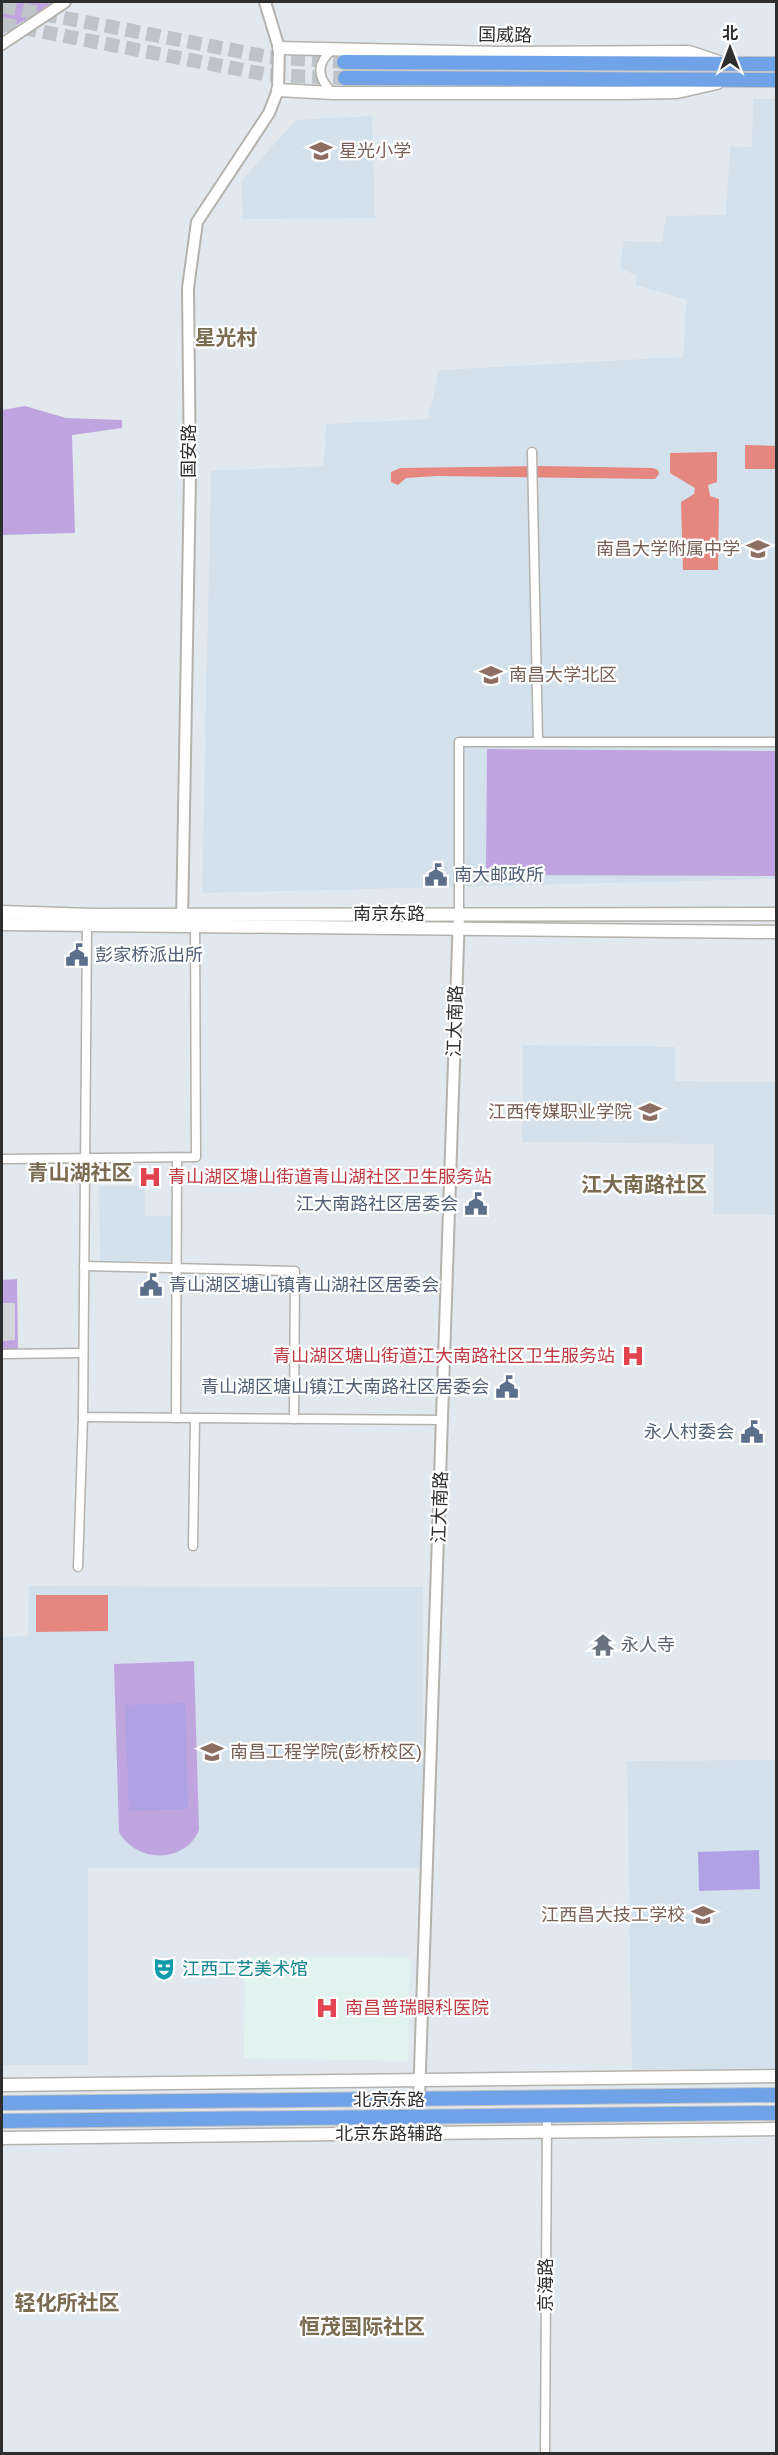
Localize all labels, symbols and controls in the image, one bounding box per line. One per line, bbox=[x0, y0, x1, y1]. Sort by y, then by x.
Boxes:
north arrow bbox=[700, 18, 760, 78]
street label: 国威路 bbox=[478, 25, 532, 45]
text: 北 bbox=[722, 25, 738, 42]
school or university icon: 星光小学 bbox=[308, 138, 334, 164]
place label: 星光小学 bbox=[339, 141, 411, 161]
district label: 星光村 bbox=[195, 326, 258, 349]
street label: 国安路 bbox=[179, 424, 199, 478]
school or university icon: 南昌大学附属中学 bbox=[745, 536, 771, 562]
place label: 南昌大学附属中学 bbox=[596, 539, 740, 559]
school or university icon: 南昌大学北区 bbox=[478, 662, 504, 688]
place label: 南昌大学北区 bbox=[509, 665, 617, 685]
public building icon: 南大邮政所 bbox=[423, 862, 449, 888]
place label: 南大邮政所 bbox=[454, 865, 544, 885]
street label: 南京东路 bbox=[353, 904, 425, 924]
public building icon: 彭家桥派出所 bbox=[64, 942, 90, 968]
place label: 彭家桥派出所 bbox=[95, 945, 203, 965]
street label: 江大南路 bbox=[444, 985, 466, 1057]
school or university icon: 江西传媒职业学院 bbox=[637, 1099, 663, 1125]
place label: 江西传媒职业学院 bbox=[488, 1102, 632, 1122]
district label: 青山湖社区 bbox=[28, 1161, 133, 1184]
hospital icon: 青山湖区塘山街道青山湖社区卫生服务站 bbox=[137, 1164, 163, 1190]
place label: 青山湖区塘山街道青山湖社区卫生服务站 bbox=[168, 1167, 492, 1187]
district label: 江大南路社区 bbox=[581, 1173, 707, 1196]
public building icon: 江大南路社区居委会 bbox=[463, 1191, 489, 1217]
place label: 江大南路社区居委会 bbox=[296, 1194, 458, 1214]
public building icon: 青山湖区塘山镇青山湖社区居委会 bbox=[138, 1272, 164, 1298]
place label: 青山湖区塘山镇青山湖社区居委会 bbox=[169, 1275, 439, 1295]
hospital icon: 青山湖区塘山街道江大南路社区卫生服务站 bbox=[620, 1343, 646, 1369]
place label: 青山湖区塘山街道江大南路社区卫生服务站 bbox=[273, 1346, 615, 1366]
public building icon: 青山湖区塘山镇江大南路社区居委会 bbox=[494, 1374, 520, 1400]
place label: 青山湖区塘山镇江大南路社区居委会 bbox=[201, 1377, 489, 1397]
public building icon: 永人村委会 bbox=[739, 1419, 765, 1445]
place label: 永人村委会 bbox=[644, 1422, 734, 1442]
street label: 江大南路 bbox=[429, 1471, 451, 1543]
temple icon: 永人寺 bbox=[590, 1632, 616, 1658]
place label: 永人寺 bbox=[621, 1635, 675, 1655]
school or university icon: 南昌工程学院(彭桥校区) bbox=[199, 1739, 225, 1765]
place label: 南昌工程学院(彭桥校区) bbox=[230, 1742, 422, 1762]
school or university icon: 江西昌大技工学校 bbox=[690, 1902, 716, 1928]
place label: 江西昌大技工学校 bbox=[541, 1905, 685, 1925]
theatre icon: 江西工艺美术馆 bbox=[151, 1956, 177, 1982]
place label: 江西工艺美术馆 bbox=[182, 1959, 308, 1979]
hospital icon: 南昌普瑞眼科医院 bbox=[314, 1995, 340, 2021]
place label: 南昌普瑞眼科医院 bbox=[345, 1998, 489, 2018]
street label: 北京东路 bbox=[353, 2090, 425, 2110]
street label: 北京东路辅路 bbox=[335, 2124, 443, 2144]
street label: 京海路 bbox=[536, 2258, 556, 2312]
district label: 轻化所社区 bbox=[15, 2291, 120, 2314]
district label: 恒茂国际社区 bbox=[299, 2315, 425, 2338]

